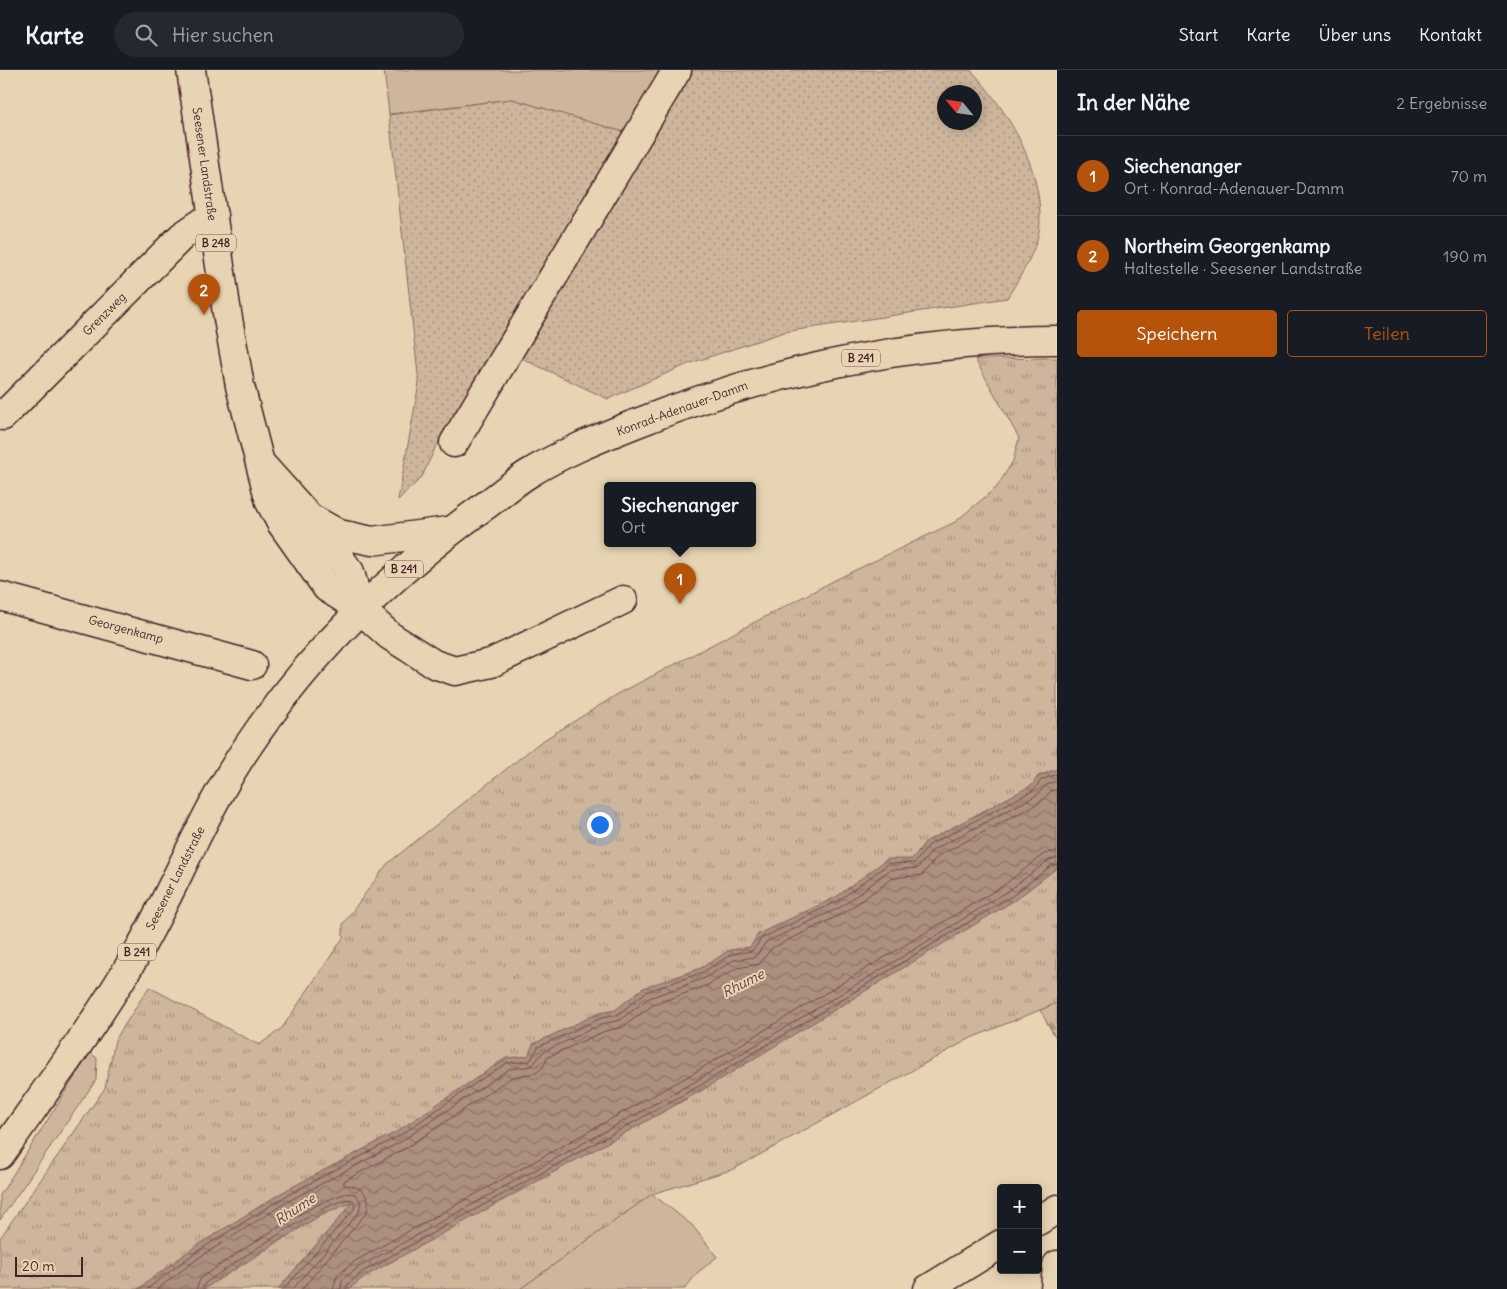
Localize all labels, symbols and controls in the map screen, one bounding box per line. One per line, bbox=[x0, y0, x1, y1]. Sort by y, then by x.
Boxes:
search box bbox=[114, 12, 464, 57]
text: Karte bbox=[25, 20, 84, 50]
icon: search bbox=[132, 21, 160, 49]
text: Hier suchen bbox=[172, 23, 274, 47]
text: Start bbox=[1179, 23, 1218, 46]
text: Karte bbox=[1246, 23, 1291, 46]
text: Über uns bbox=[1319, 23, 1391, 46]
text: Kontakt bbox=[1419, 23, 1482, 46]
north arrow bbox=[937, 85, 982, 130]
text: In der Nähe bbox=[1077, 89, 1190, 116]
text: 2 Ergebnisse bbox=[1396, 93, 1487, 113]
street label: Seesener Landstraße bbox=[190, 106, 220, 222]
text: Siechenanger bbox=[1124, 154, 1241, 178]
text: 1 bbox=[1090, 166, 1096, 186]
text: 70 m bbox=[1451, 166, 1487, 186]
text: Ort · Konrad-Adenauer-Damm bbox=[1124, 178, 1344, 198]
road number: B 248 bbox=[196, 234, 236, 252]
text: Northeim Georgenkamp bbox=[1124, 234, 1330, 258]
text: 2 bbox=[1089, 246, 1097, 266]
text: 190 m bbox=[1443, 246, 1487, 266]
text: Haltestelle · Seesener Landstraße bbox=[1124, 258, 1362, 278]
pin: 2 bbox=[188, 274, 220, 315]
street label: Grenzweg bbox=[79, 289, 129, 339]
button: Speichern bbox=[1077, 310, 1277, 357]
button: Teilen bbox=[1287, 310, 1487, 357]
road number: B 241 bbox=[842, 350, 880, 366]
street label: Konrad-Adenauer-Damm bbox=[614, 377, 750, 439]
popup bbox=[604, 482, 756, 547]
text: Siechenanger bbox=[621, 493, 739, 517]
text: Ort bbox=[621, 517, 646, 537]
road number: B 241 bbox=[385, 560, 423, 578]
pin: 1 bbox=[664, 563, 696, 604]
street label: Georgenkamp bbox=[87, 612, 165, 646]
your location bbox=[587, 812, 613, 838]
street label: Seesener Landstraße bbox=[142, 824, 208, 932]
road number: B 241 bbox=[118, 944, 156, 960]
water label: Rhume bbox=[719, 964, 768, 1001]
map controls bbox=[997, 1184, 1042, 1274]
button: + bbox=[997, 1184, 1042, 1229]
water label: Rhume bbox=[271, 1188, 320, 1229]
button: − bbox=[997, 1229, 1042, 1274]
scale bar bbox=[15, 1254, 82, 1277]
text: 20 m bbox=[22, 1257, 55, 1275]

